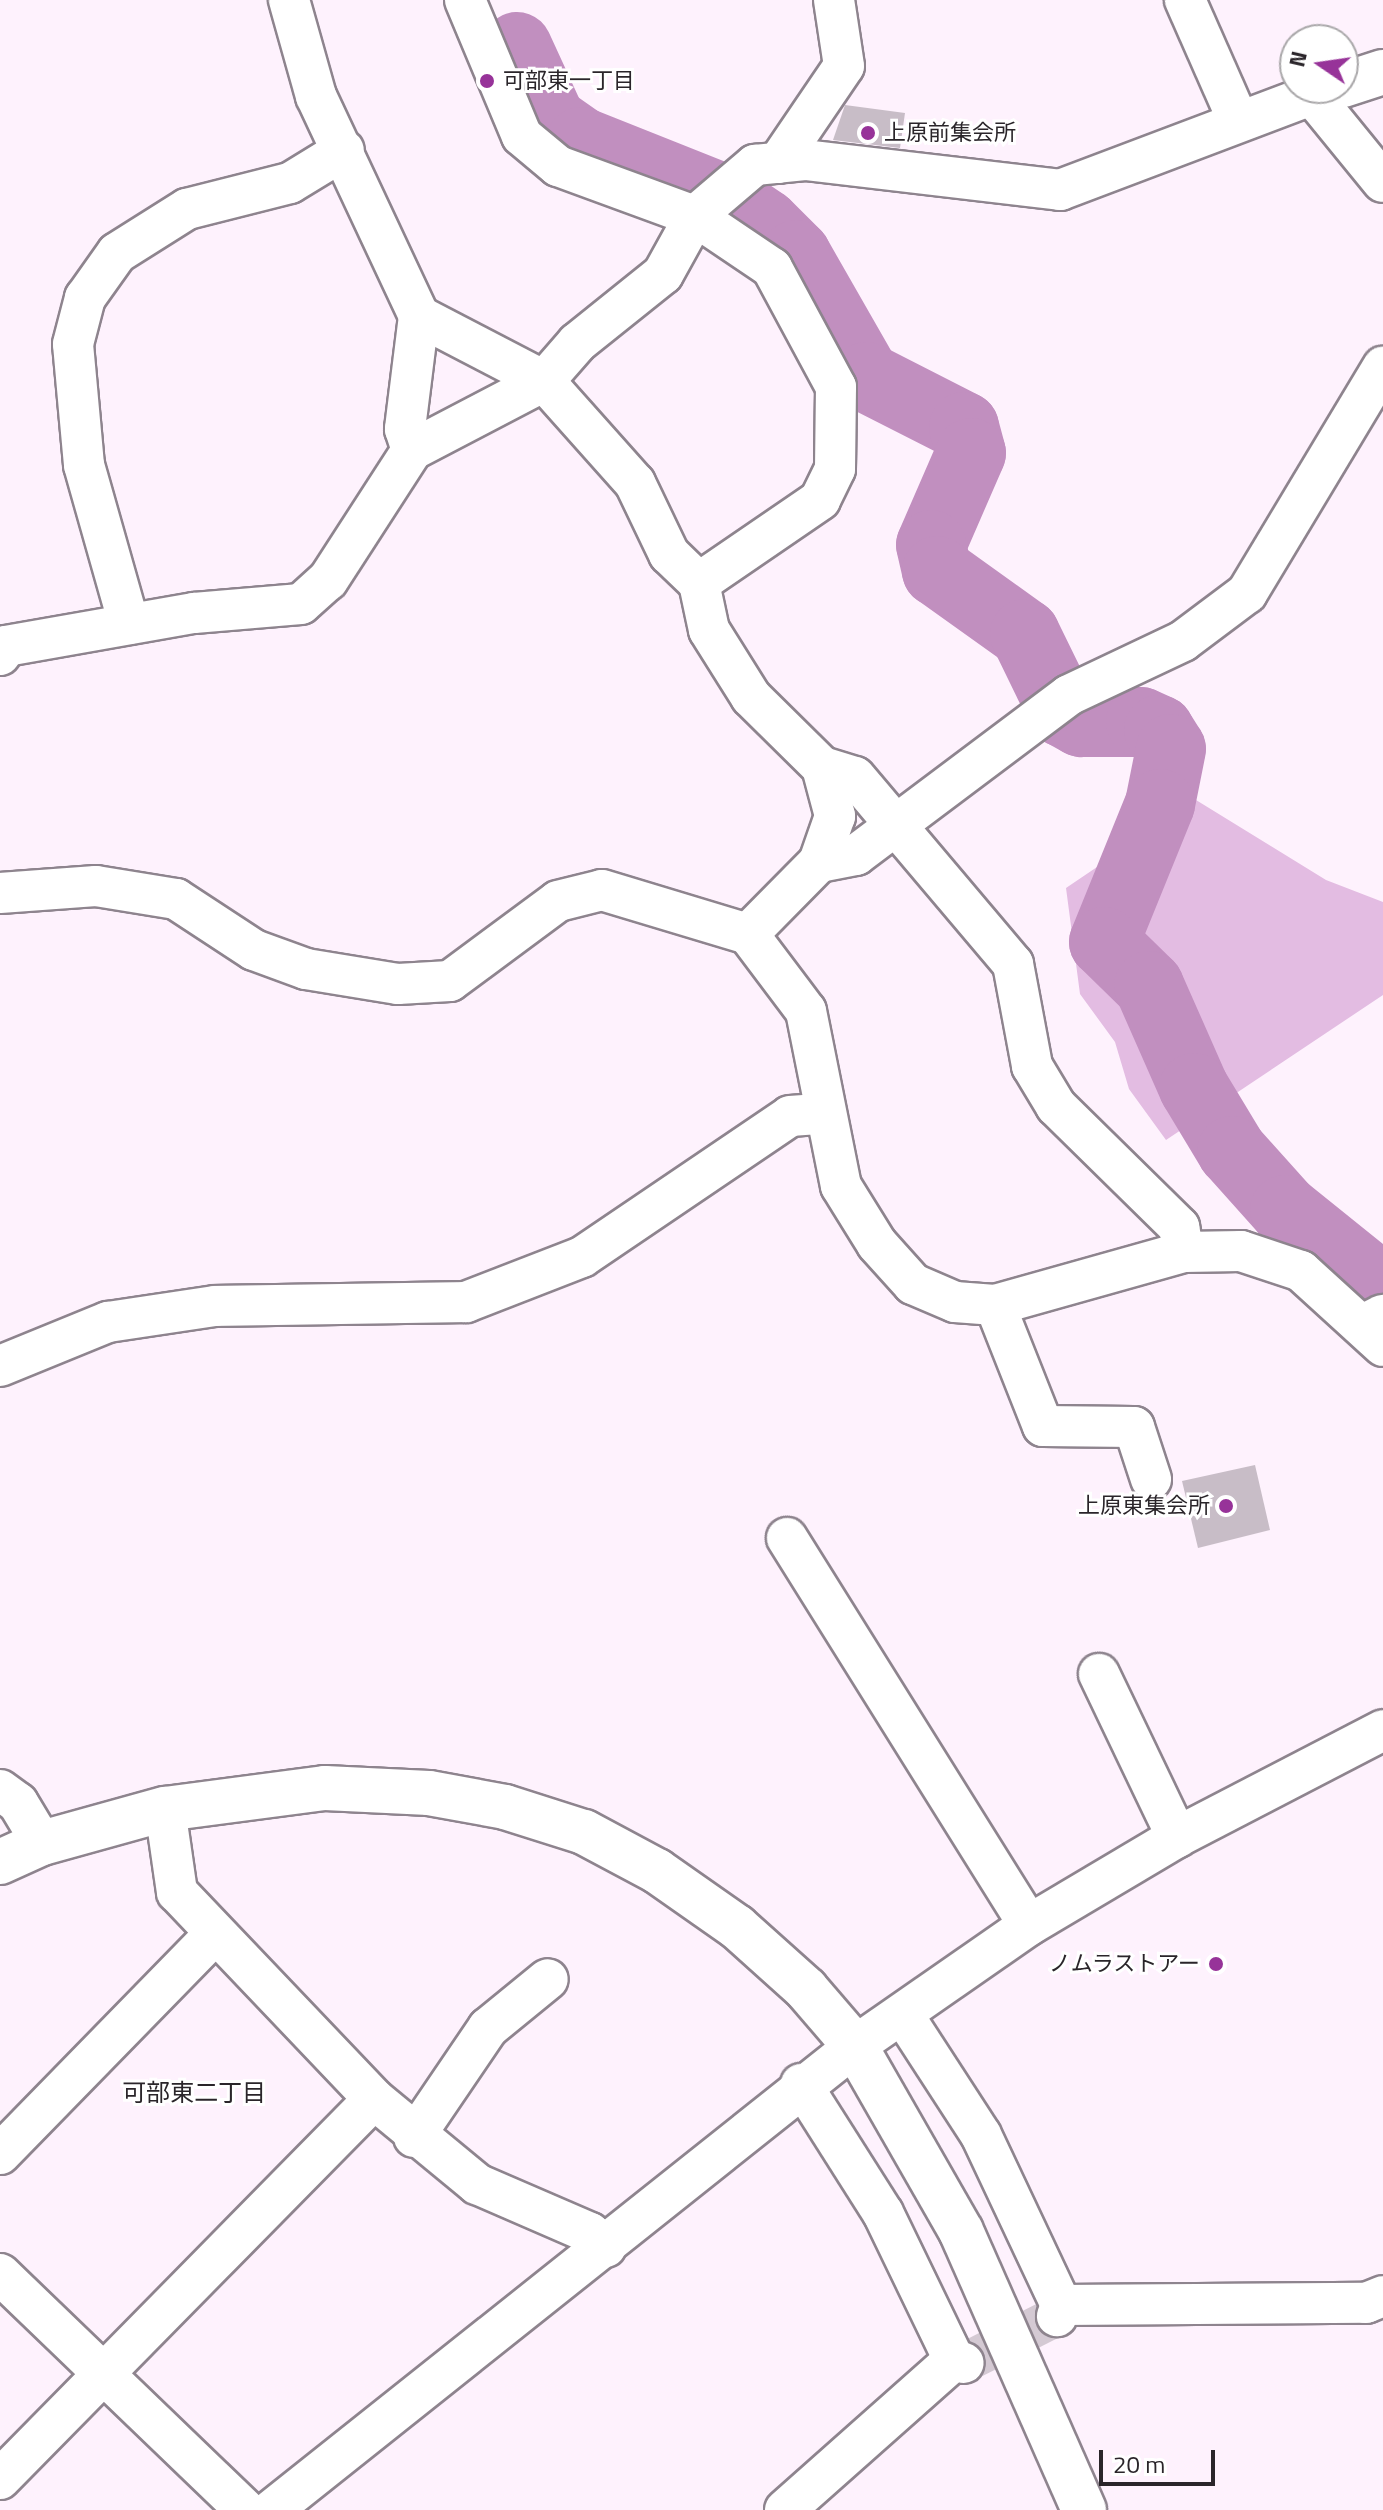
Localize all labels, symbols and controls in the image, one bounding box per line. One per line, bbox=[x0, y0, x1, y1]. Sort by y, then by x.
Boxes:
north arrow bbox=[1279, 24, 1359, 104]
text: N bbox=[1279, 48, 1316, 70]
place label: 可部東一丁目 bbox=[503, 68, 635, 94]
marker: 可部東一丁目 bbox=[478, 72, 496, 90]
place label: 上原前集会所 bbox=[884, 120, 1016, 146]
marker: 上原前集会所 bbox=[859, 124, 877, 142]
place label: 上原東集会所 bbox=[1078, 1493, 1210, 1519]
marker: 上原東集会所 bbox=[1217, 1497, 1235, 1515]
place label: ノムラストアー bbox=[1047, 1951, 1200, 1977]
marker: ノムラストアー bbox=[1207, 1955, 1225, 1973]
district label: 可部東二丁目 bbox=[122, 2079, 266, 2107]
scale bar bbox=[1103, 2434, 1219, 2484]
text: 20 m bbox=[1113, 2446, 1165, 2482]

